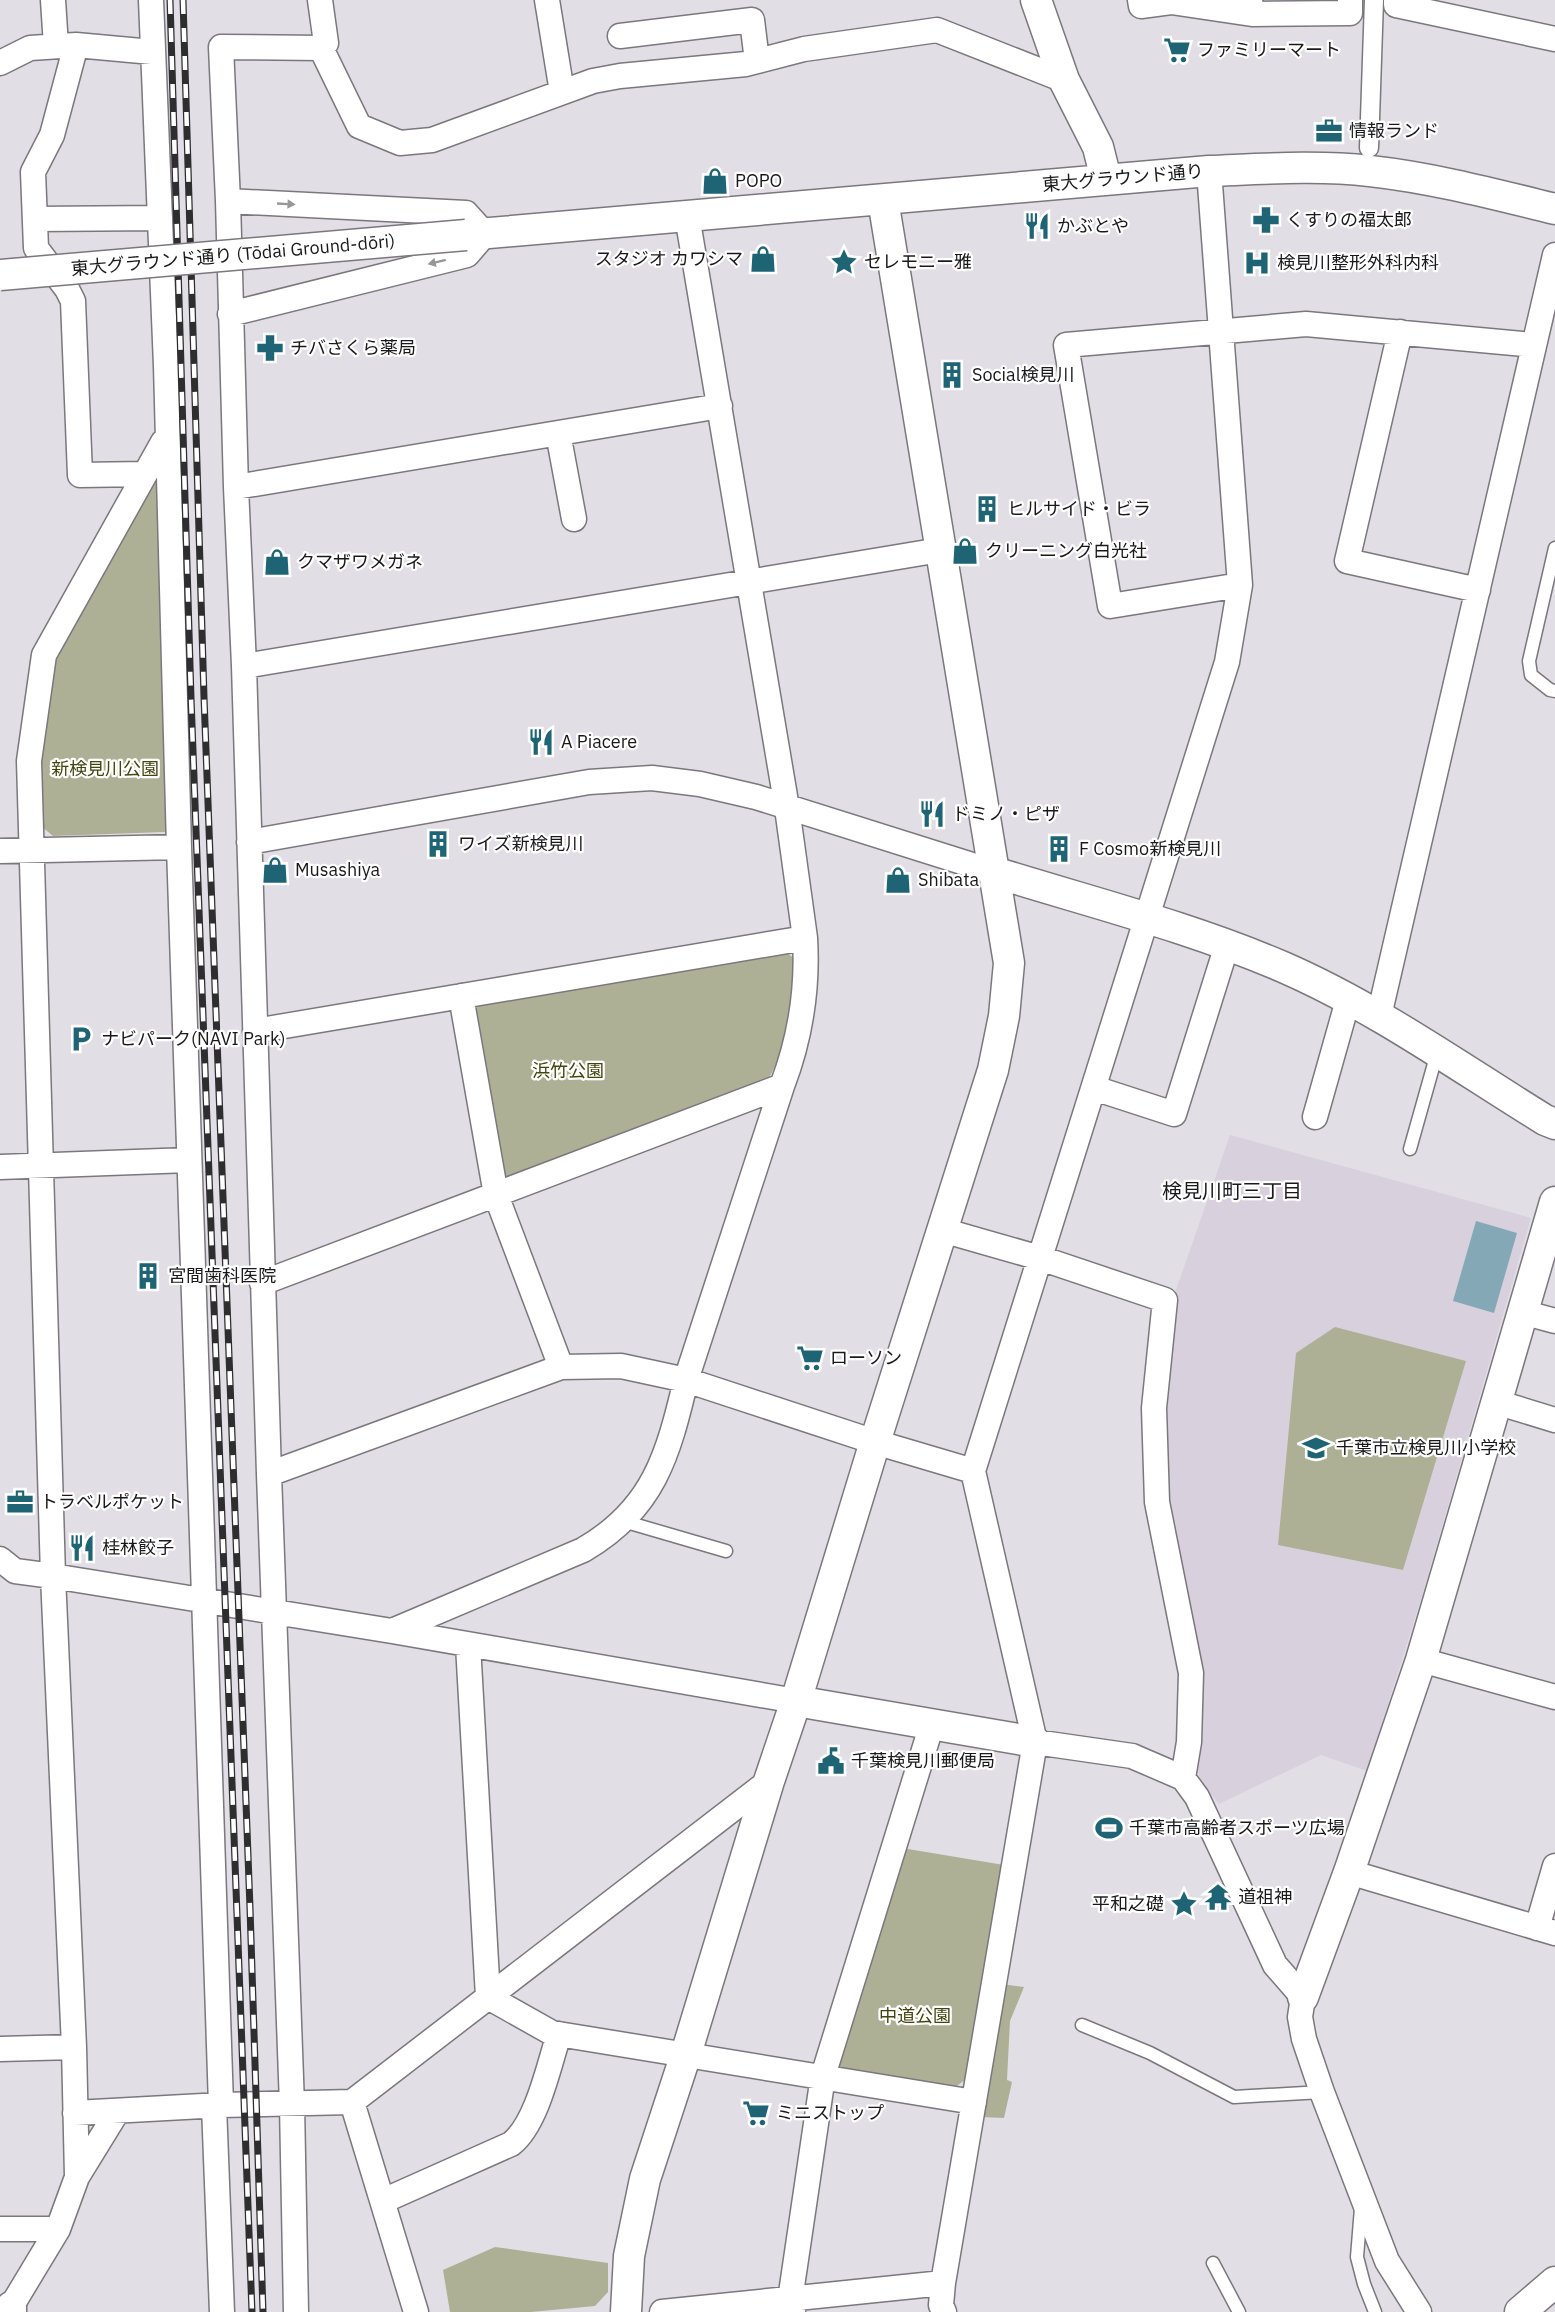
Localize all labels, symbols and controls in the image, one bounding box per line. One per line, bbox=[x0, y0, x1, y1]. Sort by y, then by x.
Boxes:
supermarket icon: ファミリーマート bbox=[1162, 35, 1192, 65]
place label: ファミリーマート bbox=[1197, 38, 1341, 61]
office icon: 情報ランド bbox=[1314, 116, 1344, 146]
place label: 情報ランド bbox=[1349, 119, 1439, 142]
street label: 東大グラウンド通り bbox=[1041, 159, 1205, 196]
shop icon: POPO bbox=[700, 166, 730, 196]
place label: POPO bbox=[735, 169, 782, 192]
one-way arrow bbox=[277, 200, 296, 209]
pharmacy icon: くすりの福太郎 bbox=[1251, 205, 1281, 235]
place label: くすりの福太郎 bbox=[1286, 208, 1412, 231]
restaurant icon: かぶとや bbox=[1022, 211, 1052, 241]
place label: かぶとや bbox=[1057, 214, 1129, 237]
street label: 東大グラウンド通り (Tōdai Ground-dōri) bbox=[70, 229, 396, 280]
shop icon: スタジオ カワシマ bbox=[748, 244, 778, 274]
place label: スタジオ カワシマ bbox=[595, 247, 743, 270]
place icon: セレモニー雅 bbox=[829, 247, 859, 277]
hospital icon: 検見川整形外科内科 bbox=[1242, 248, 1272, 278]
place label: セレモニー雅 bbox=[864, 250, 972, 273]
place label: 検見川整形外科内科 bbox=[1277, 251, 1439, 274]
one-way arrow bbox=[428, 258, 446, 268]
pharmacy icon: チバさくら薬局 bbox=[255, 333, 285, 363]
place label: チバさくら薬局 bbox=[290, 336, 416, 359]
building icon: Social検見川 bbox=[937, 360, 967, 390]
place label: Social検見川 bbox=[972, 363, 1075, 386]
building icon: ヒルサイド・ビラ bbox=[972, 494, 1002, 524]
place label: ヒルサイド・ビラ bbox=[1007, 497, 1151, 520]
shop icon: クリーニング白光社 bbox=[950, 536, 980, 566]
place label: クリーニング白光社 bbox=[985, 539, 1147, 562]
shop icon: クマザワメガネ bbox=[262, 547, 292, 577]
place label: クマザワメガネ bbox=[297, 550, 423, 573]
restaurant icon: A Piacere bbox=[526, 727, 556, 757]
place label: A Piacere bbox=[561, 730, 637, 753]
park label: 新検見川公園 bbox=[51, 757, 159, 780]
restaurant icon: ドミノ・ピザ bbox=[917, 799, 947, 829]
place label: ドミノ・ピザ bbox=[952, 802, 1060, 825]
building icon: ワイズ新検見川 bbox=[423, 829, 453, 859]
place label: ワイズ新検見川 bbox=[458, 832, 583, 855]
building icon: F Cosmo新検見川 bbox=[1044, 834, 1074, 864]
place label: F Cosmo新検見川 bbox=[1079, 837, 1221, 860]
shop icon: Musashiya bbox=[260, 855, 290, 885]
place label: Musashiya bbox=[295, 858, 380, 881]
shop icon: Shibata bbox=[883, 865, 913, 895]
place label: Shibata bbox=[918, 868, 980, 891]
parking icon: ナビパーク(NAVI Park) bbox=[66, 1024, 96, 1054]
place label: ナビパーク(NAVI Park) bbox=[101, 1027, 285, 1050]
park label: 浜竹公園 bbox=[532, 1059, 604, 1082]
district label: 検見川町三丁目 bbox=[1162, 1177, 1302, 1204]
building icon: 宮間歯科医院 bbox=[133, 1261, 163, 1291]
place label: 宮間歯科医院 bbox=[168, 1264, 276, 1287]
supermarket icon: ローソン bbox=[795, 1343, 825, 1373]
place label: ローソン bbox=[830, 1346, 902, 1369]
school or university icon: 千葉市立検見川小学校 bbox=[1301, 1433, 1331, 1463]
place label: 千葉市立検見川小学校 bbox=[1336, 1436, 1516, 1459]
office icon: トラベルポケット bbox=[5, 1487, 35, 1517]
place label: トラベルポケット bbox=[40, 1490, 184, 1513]
restaurant icon: 桂林餃子 bbox=[67, 1533, 97, 1563]
place label: 桂林餃子 bbox=[102, 1536, 174, 1559]
public building icon: 千葉検見川郵便局 bbox=[816, 1746, 846, 1776]
place label: 千葉検見川郵便局 bbox=[851, 1749, 995, 1772]
sports icon: 千葉市高齢者スポーツ広場 bbox=[1094, 1813, 1124, 1843]
place label: 千葉市高齢者スポーツ広場 bbox=[1129, 1816, 1345, 1839]
temple icon: 道祖神 bbox=[1203, 1882, 1233, 1912]
place label: 道祖神 bbox=[1238, 1885, 1292, 1908]
place icon: 平和之礎 bbox=[1169, 1889, 1199, 1919]
place label: 平和之礎 bbox=[1092, 1892, 1164, 1915]
park label: 中道公園 bbox=[879, 2004, 951, 2027]
supermarket icon: ミニストップ bbox=[741, 2098, 771, 2128]
place label: ミニストップ bbox=[776, 2101, 884, 2124]

